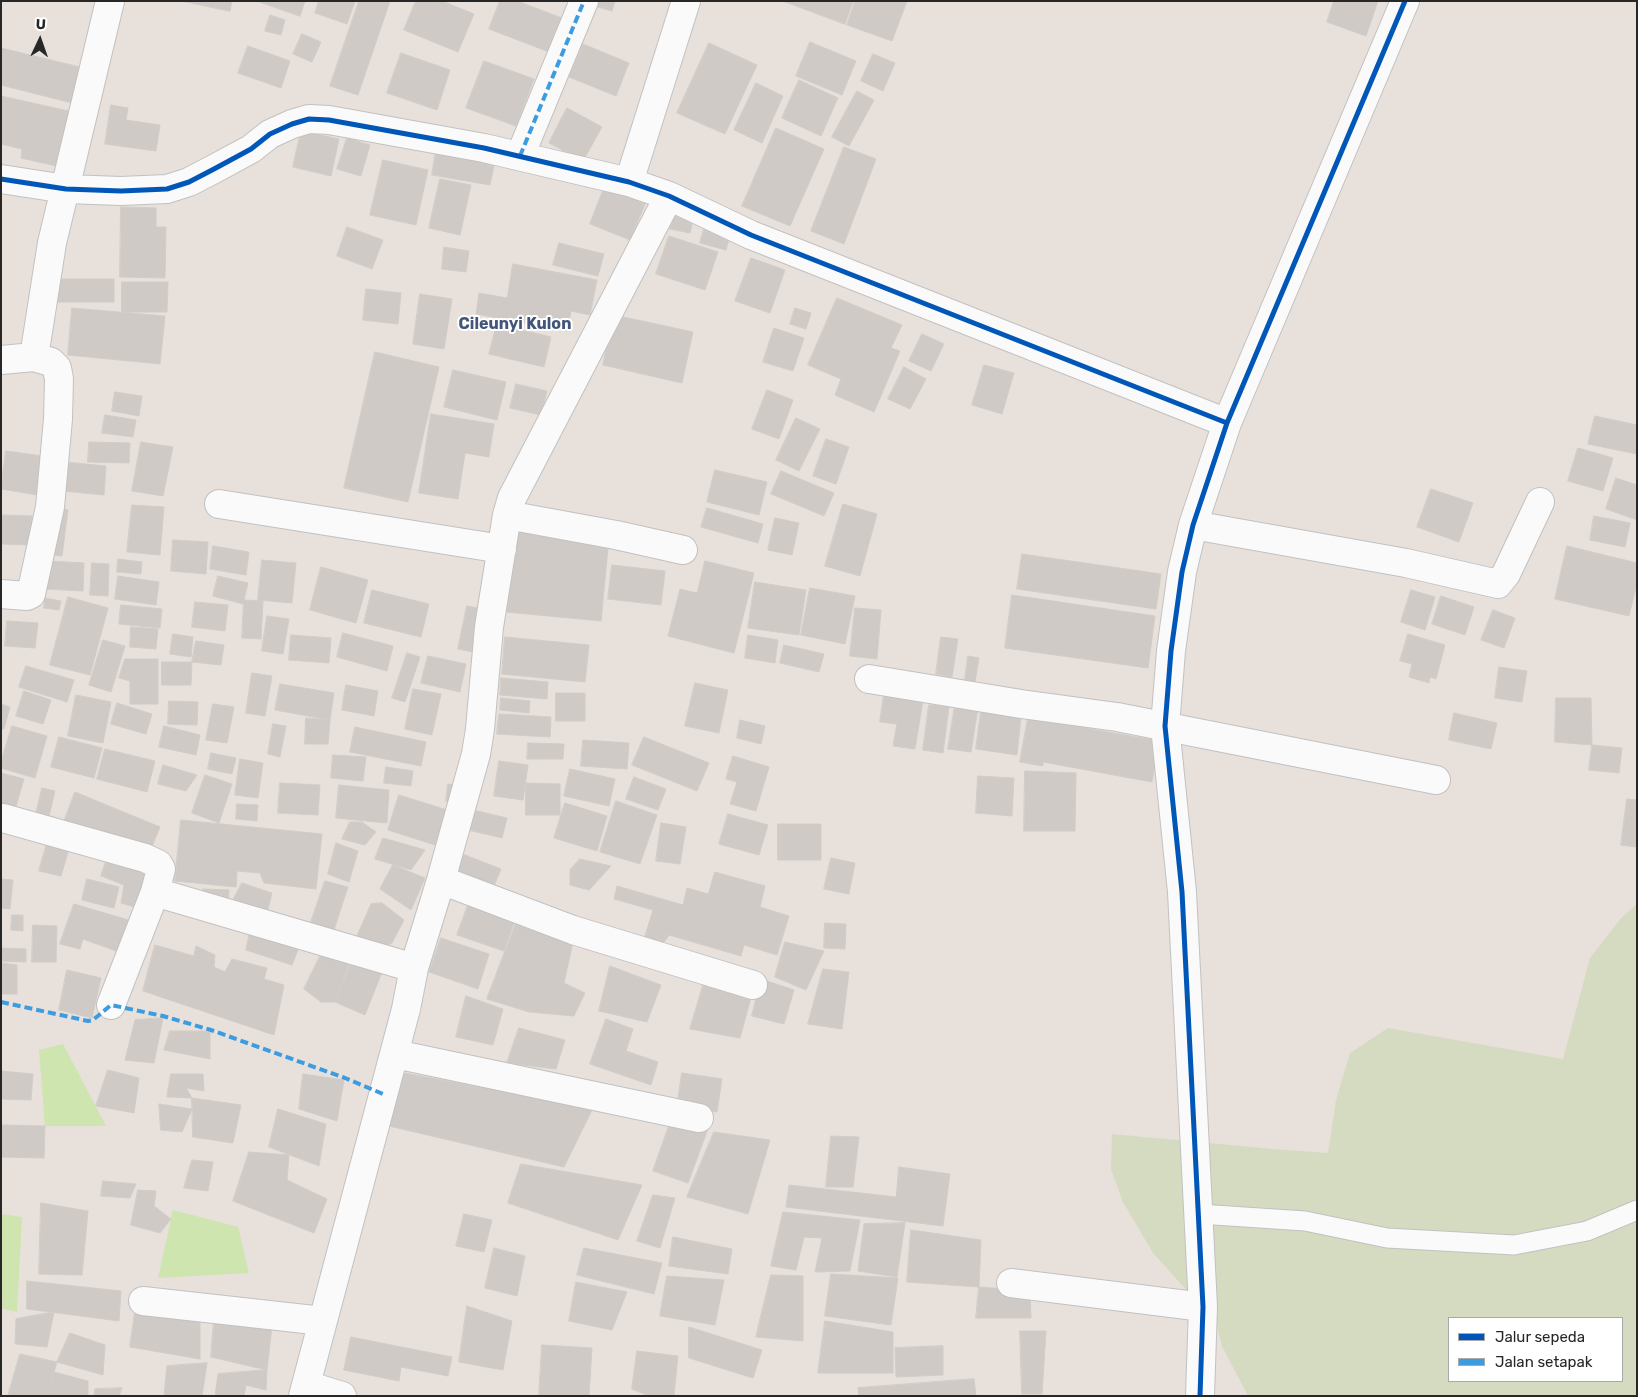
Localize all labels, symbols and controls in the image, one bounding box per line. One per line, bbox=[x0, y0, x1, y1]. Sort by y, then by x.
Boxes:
north arrow bbox=[15, 15, 65, 65]
text: U bbox=[35, 16, 46, 33]
district label: Cileunyi Kulon bbox=[459, 314, 571, 334]
legend bbox=[1448, 1317, 1623, 1382]
text: Jalur sepeda bbox=[1495, 1328, 1585, 1346]
text: Jalan setapak bbox=[1495, 1353, 1593, 1371]

